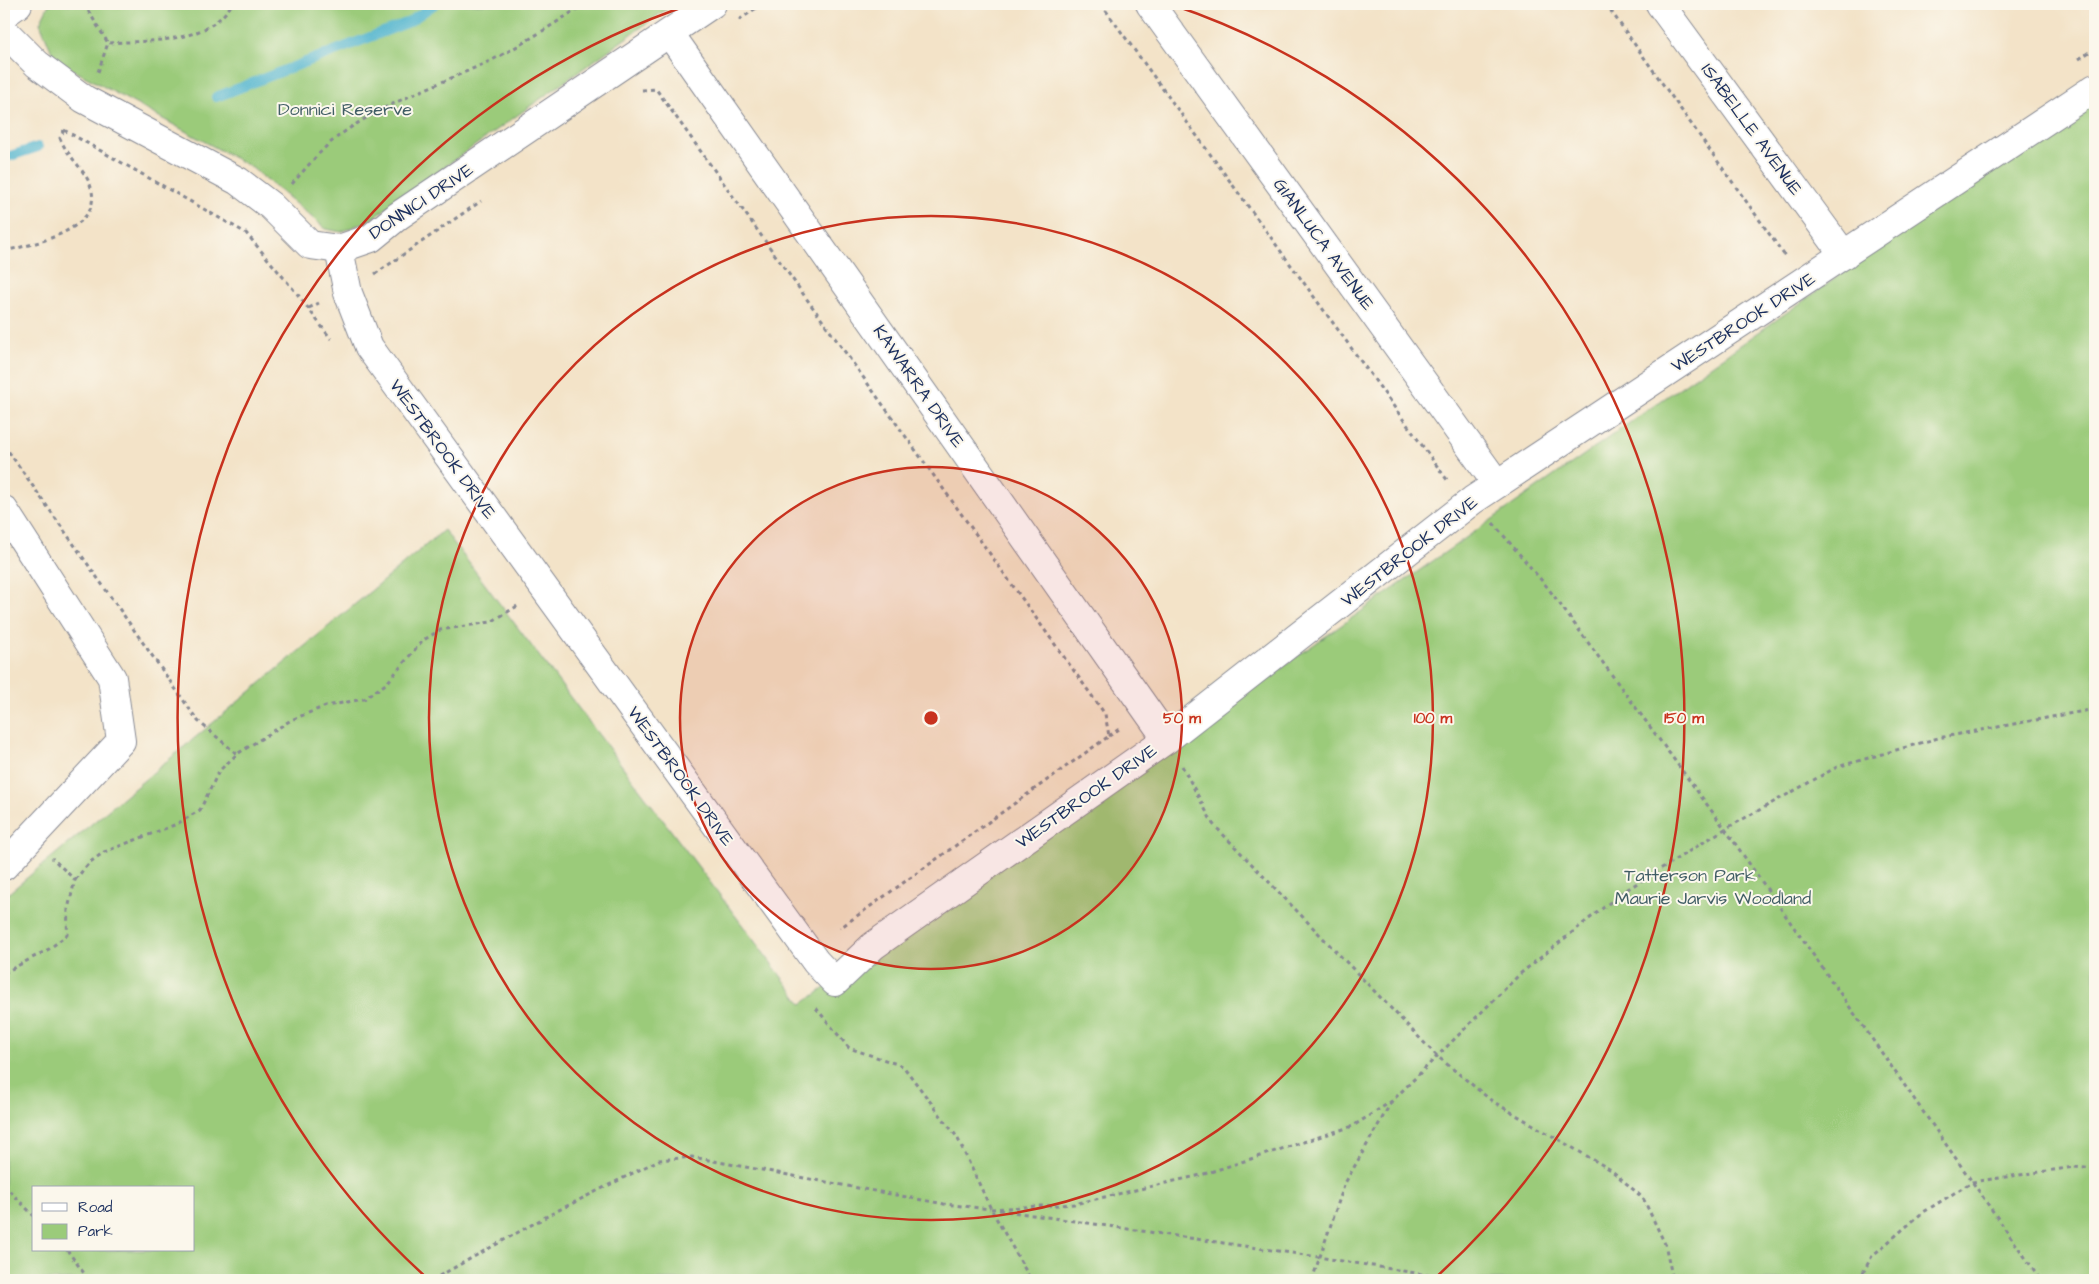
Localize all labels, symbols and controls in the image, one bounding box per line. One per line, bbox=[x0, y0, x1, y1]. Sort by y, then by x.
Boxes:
street label: ISABELLE AVENUE bbox=[1695, 58, 1808, 201]
park label: Donnici Reserve bbox=[278, 97, 412, 122]
street label: DONNICI DRIVE bbox=[364, 157, 479, 246]
street label: GIANLUCA AVENUE bbox=[1267, 173, 1380, 316]
street label: WESTBROOK DRIVE bbox=[1666, 266, 1821, 378]
street label: KAWARRA DRIVE bbox=[867, 320, 970, 453]
street label: WESTBROOK DRIVE bbox=[383, 374, 502, 525]
street label: WESTBROOK DRIVE bbox=[1336, 490, 1483, 613]
street label: WESTBROOK DRIVE bbox=[621, 701, 740, 852]
text: 50 m bbox=[1163, 708, 1201, 729]
text: 100 m bbox=[1414, 708, 1453, 729]
text: 150 m bbox=[1664, 708, 1704, 729]
centre of rings bbox=[922, 709, 940, 727]
street label: WESTBROOK DRIVE bbox=[1011, 738, 1162, 855]
park label: Tatterson Park bbox=[1624, 863, 1756, 888]
park label: Maurie Jarvis Woodland bbox=[1615, 886, 1811, 911]
legend bbox=[32, 1186, 195, 1252]
text: Road bbox=[78, 1197, 113, 1218]
text: Park bbox=[78, 1221, 113, 1242]

